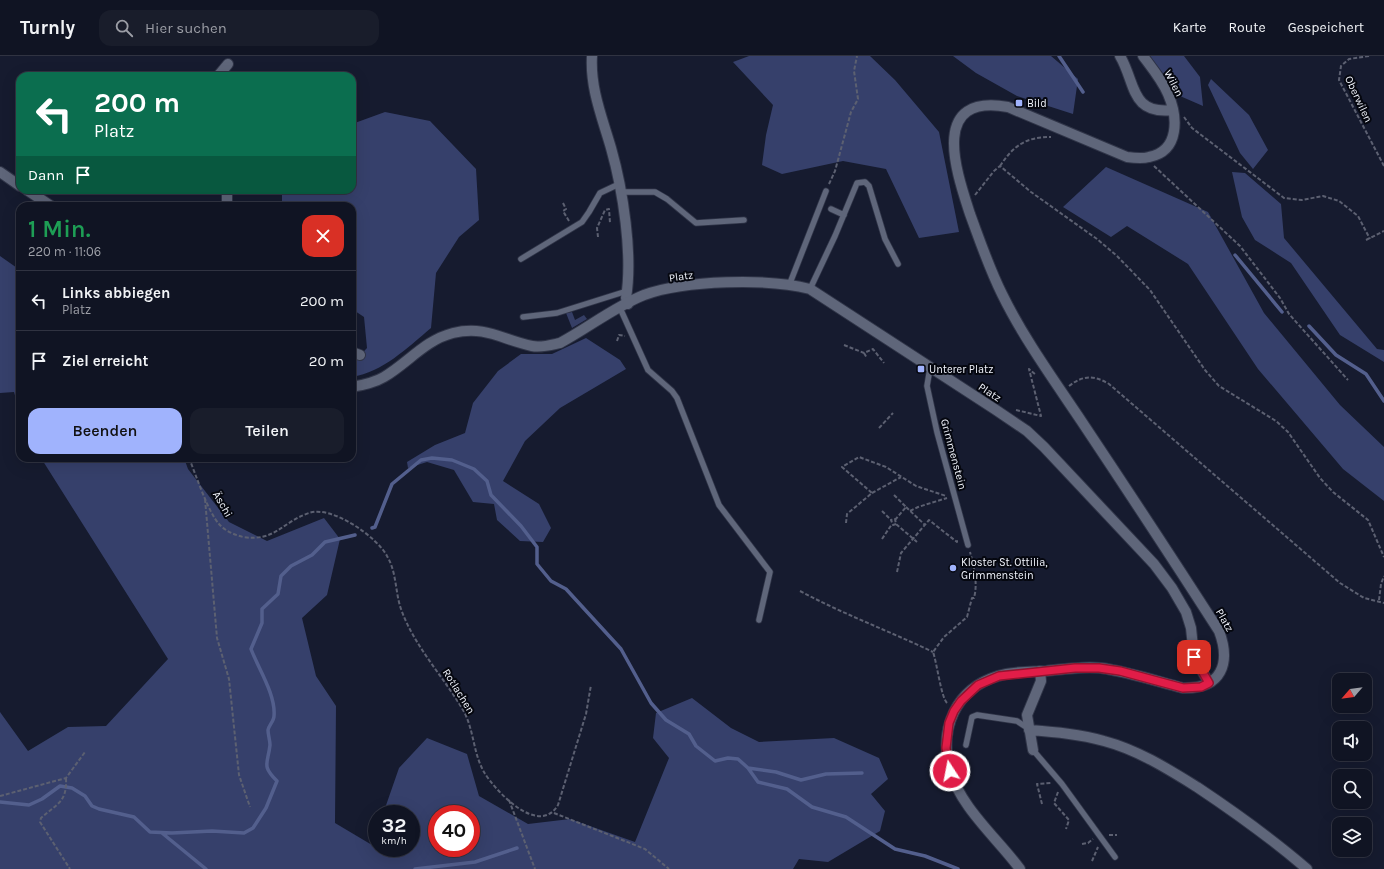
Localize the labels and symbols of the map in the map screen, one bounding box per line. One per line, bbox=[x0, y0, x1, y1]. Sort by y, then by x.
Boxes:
street label: Wilen bbox=[1161, 68, 1186, 99]
street label: Oberwilen bbox=[1342, 74, 1375, 125]
place label: Bild bbox=[1027, 97, 1047, 110]
marker: Bild bbox=[1014, 98, 1024, 108]
street label: Platz bbox=[668, 268, 694, 285]
place label: Unterer Platz bbox=[929, 363, 993, 376]
marker: Unterer Platz bbox=[916, 364, 926, 374]
street label: Platz bbox=[976, 380, 1004, 405]
street label: Grimmenstein bbox=[938, 417, 969, 491]
street label: Äschi bbox=[210, 489, 236, 519]
place label: Kloster St. Ottilia, Grimmenstein bbox=[961, 556, 1048, 582]
marker: Kloster St. Ottilia, Grimmenstein bbox=[948, 563, 958, 573]
street label: Platz bbox=[1213, 606, 1236, 634]
pin bbox=[1177, 640, 1211, 674]
street label: Rotlachen bbox=[440, 666, 478, 716]
north arrow bbox=[1332, 673, 1372, 713]
position arrow bbox=[929, 750, 971, 792]
speed limit sign: 40 bbox=[428, 805, 480, 857]

